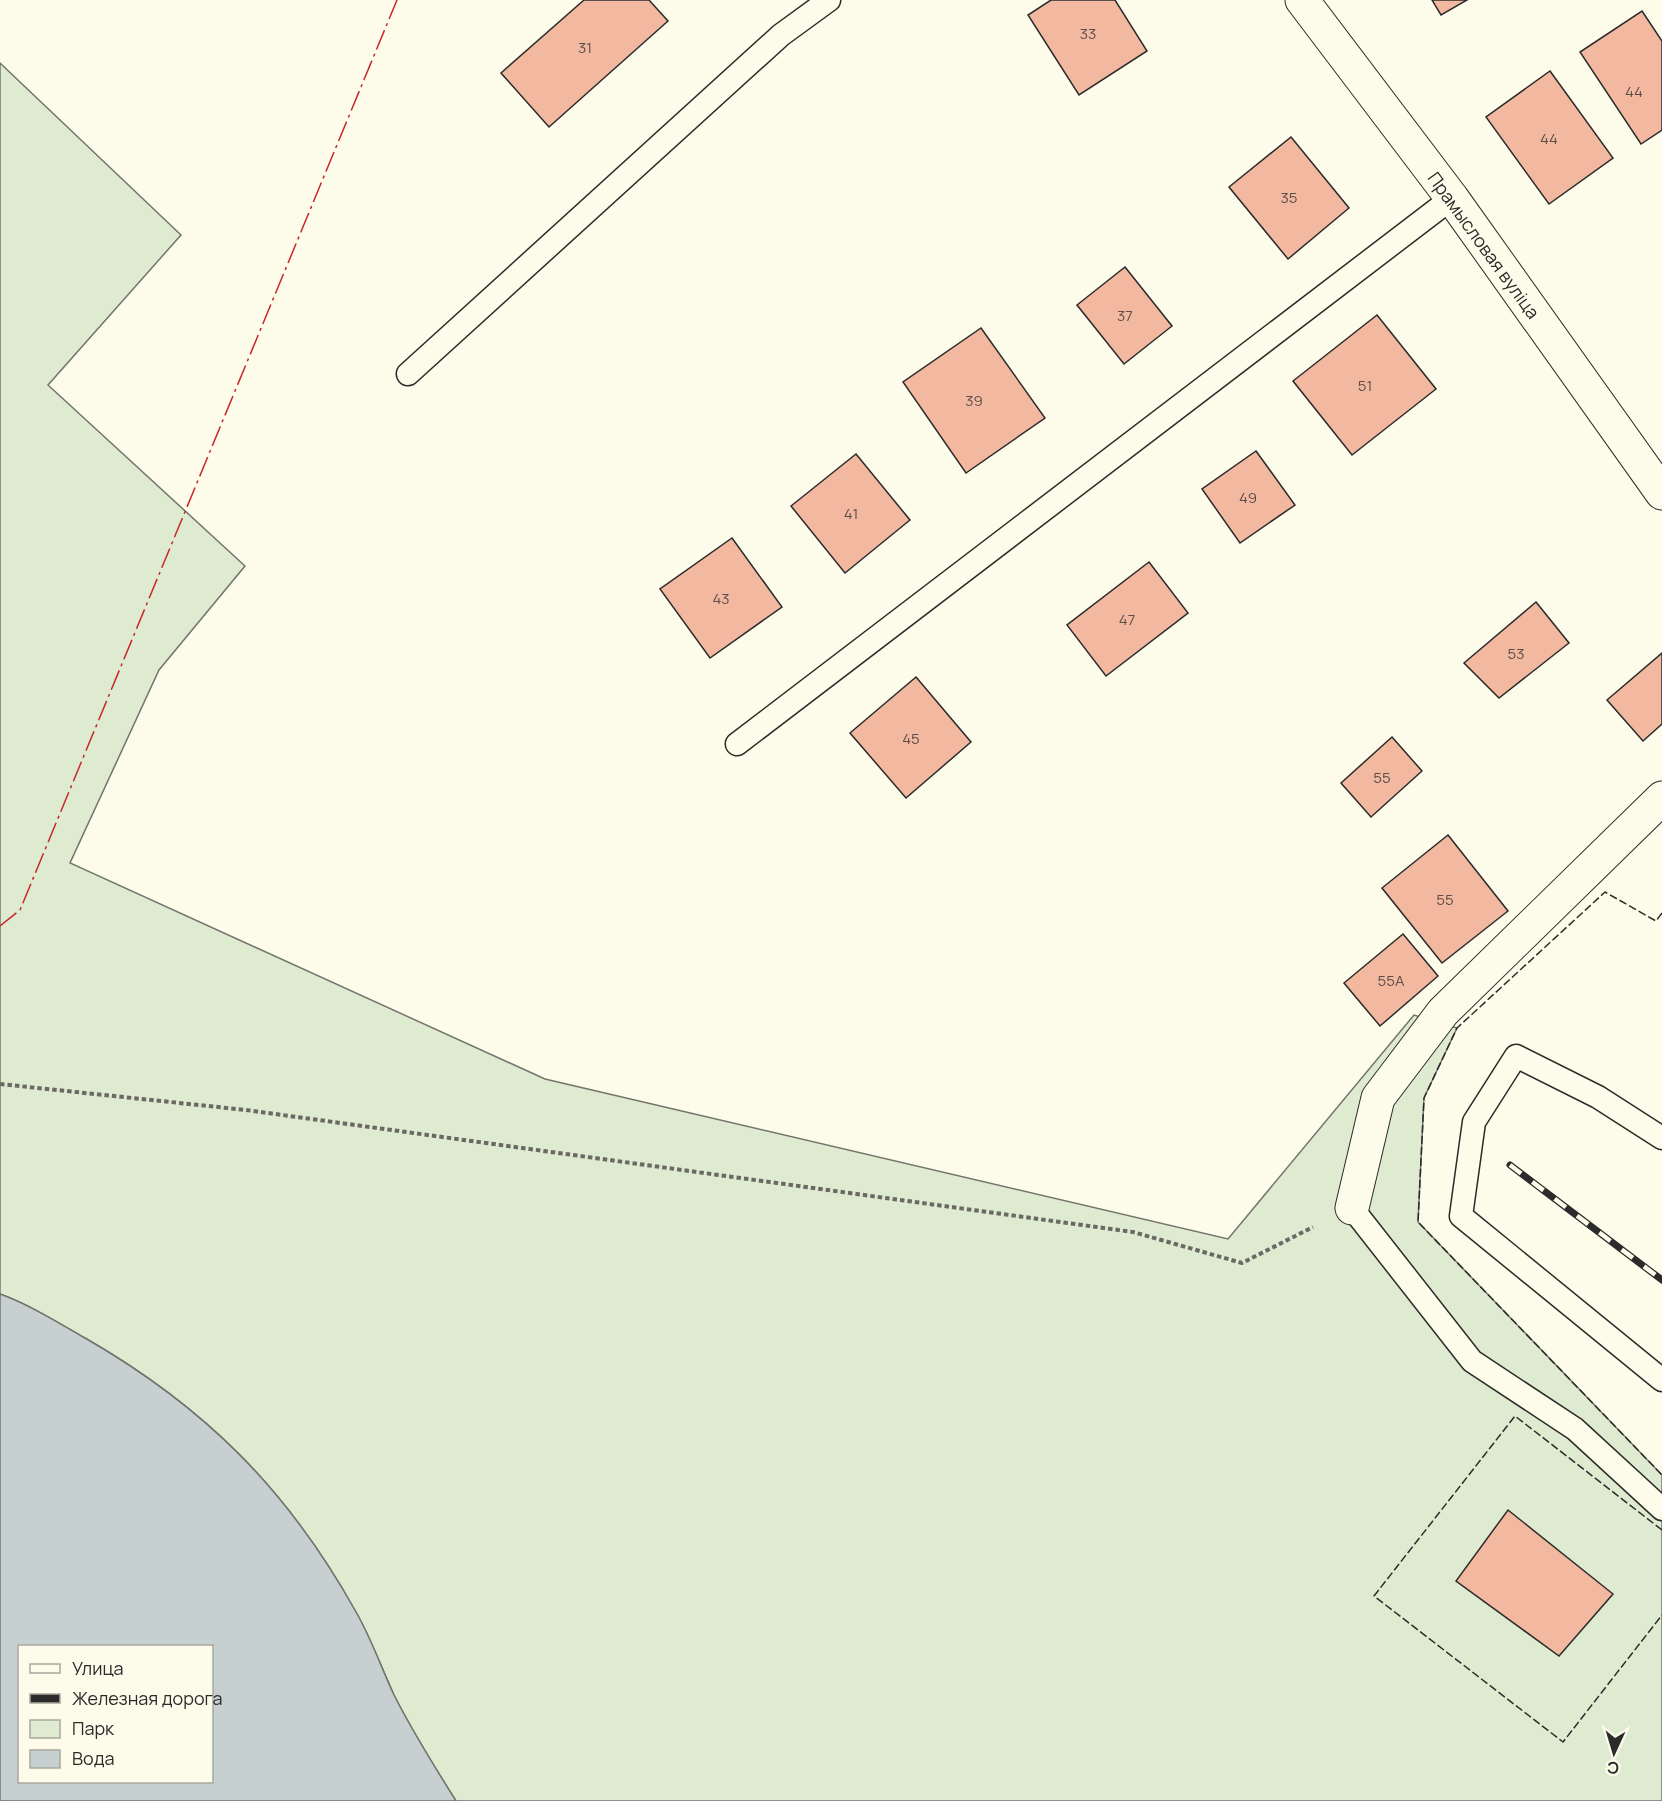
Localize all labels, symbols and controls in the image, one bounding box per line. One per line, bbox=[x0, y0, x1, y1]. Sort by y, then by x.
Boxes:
house number: 33 bbox=[1080, 23, 1096, 44]
house number: 31 bbox=[578, 37, 592, 58]
house number: 44 bbox=[1625, 81, 1643, 102]
house number: 44 bbox=[1540, 128, 1558, 149]
street label: Прамысловая вуліца bbox=[1423, 167, 1545, 323]
house number: 35 bbox=[1281, 187, 1297, 208]
house number: 37 bbox=[1117, 305, 1133, 326]
house number: 51 bbox=[1358, 375, 1372, 396]
house number: 39 bbox=[965, 390, 983, 411]
house number: 49 bbox=[1239, 487, 1257, 508]
house number: 41 bbox=[844, 503, 858, 524]
house number: 43 bbox=[712, 588, 730, 609]
house number: 47 bbox=[1119, 609, 1135, 630]
house number: 53 bbox=[1508, 643, 1524, 664]
house number: 45 bbox=[902, 728, 920, 749]
house number: 55 bbox=[1373, 767, 1391, 788]
house number: 55 bbox=[1436, 889, 1454, 910]
house number: 55А bbox=[1378, 970, 1405, 991]
legend bbox=[18, 1645, 213, 1783]
text: Улица bbox=[72, 1656, 124, 1680]
text: Железная дорога bbox=[72, 1686, 223, 1710]
text: Парк bbox=[72, 1716, 115, 1740]
north arrow bbox=[1584, 1723, 1644, 1783]
text: Вода bbox=[72, 1746, 114, 1770]
text: С bbox=[1606, 1757, 1620, 1779]

